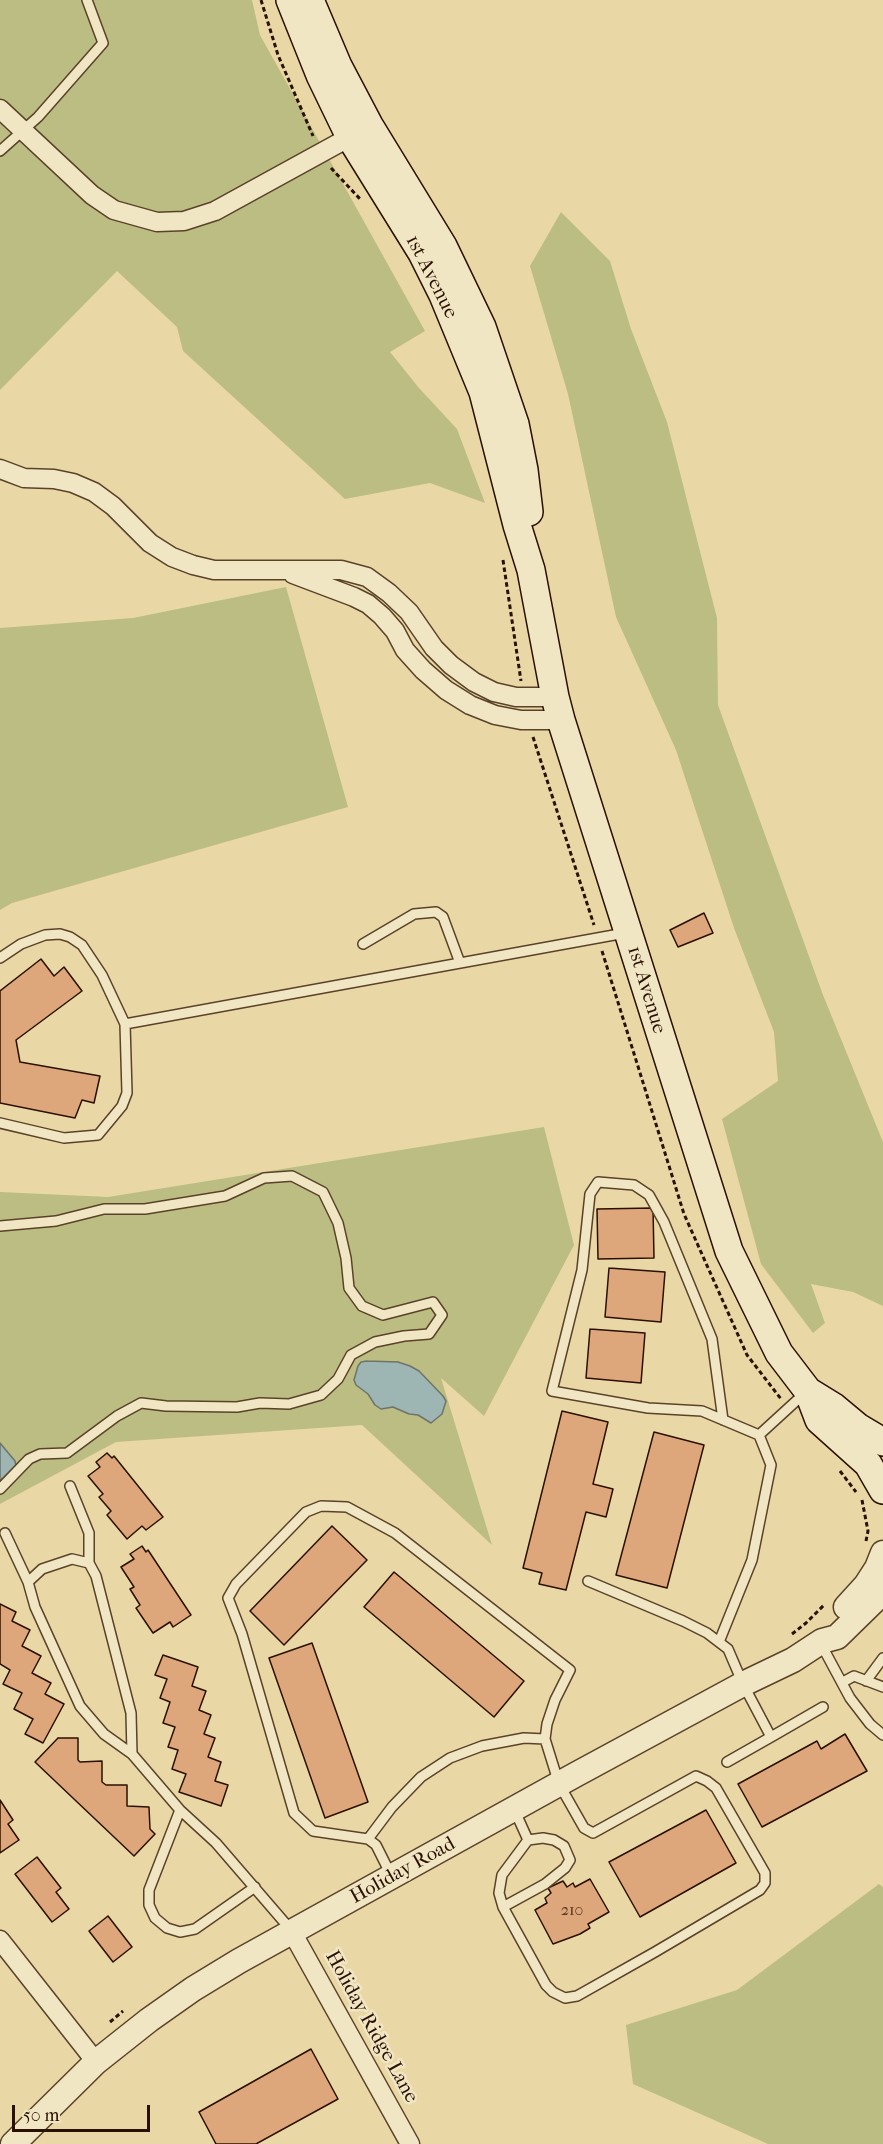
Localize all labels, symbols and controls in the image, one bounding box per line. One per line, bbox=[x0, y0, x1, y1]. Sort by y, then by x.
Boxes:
street label: 1st Avenue bbox=[400, 231, 462, 323]
street label: 1st Avenue bbox=[621, 943, 671, 1037]
street label: Holiday Road bbox=[346, 1832, 460, 1910]
house number: 210 bbox=[561, 1901, 583, 1921]
street label: Holiday Ridge Lane bbox=[319, 1947, 423, 2107]
scale bar bbox=[15, 2093, 153, 2131]
text: 50 m bbox=[23, 2105, 59, 2126]

